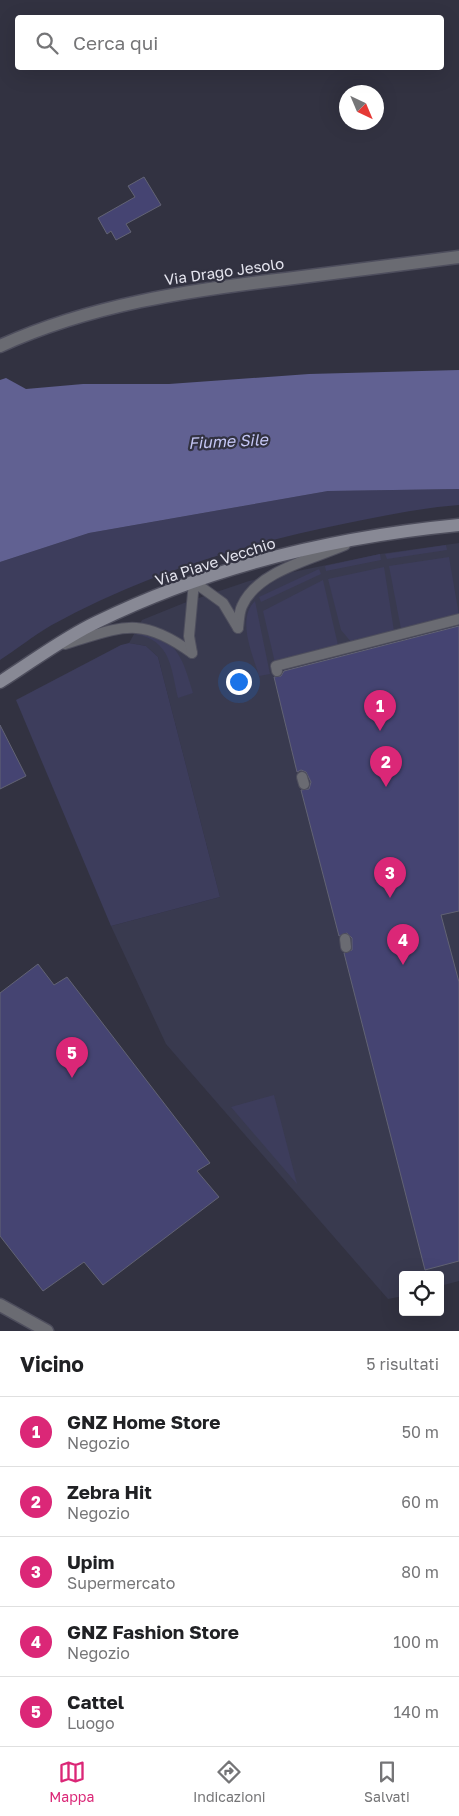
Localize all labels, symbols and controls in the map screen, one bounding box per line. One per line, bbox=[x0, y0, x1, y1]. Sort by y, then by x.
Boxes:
search box bbox=[15, 15, 444, 70]
icon: search bbox=[33, 29, 61, 57]
text: Cerca qui bbox=[73, 31, 158, 54]
north arrow bbox=[339, 85, 384, 130]
street label: Via Drago Jesolo bbox=[163, 254, 285, 288]
water label: Fiume Sile bbox=[188, 429, 270, 453]
street label: Via Piave Vecchio bbox=[153, 533, 277, 589]
your location bbox=[226, 669, 252, 695]
pin: 1 bbox=[364, 690, 396, 731]
pin: 2 bbox=[370, 746, 402, 787]
pin: 3 bbox=[374, 857, 406, 898]
pin: 4 bbox=[387, 924, 419, 965]
pin: 5 bbox=[56, 1037, 88, 1078]
map controls bbox=[399, 1271, 444, 1316]
button: locate bbox=[399, 1271, 444, 1316]
text: Vicino bbox=[20, 1351, 84, 1377]
text: 5 risultati bbox=[366, 1354, 439, 1374]
text: GNZ Home Store bbox=[67, 1410, 220, 1433]
text: 1 bbox=[32, 1422, 40, 1442]
text: 50 m bbox=[402, 1422, 439, 1442]
text: Negozio bbox=[67, 1433, 130, 1453]
text: Zebra Hit bbox=[67, 1480, 152, 1503]
text: 2 bbox=[31, 1492, 41, 1512]
text: 60 m bbox=[401, 1492, 439, 1512]
text: Negozio bbox=[67, 1503, 130, 1523]
text: Upim bbox=[67, 1550, 114, 1573]
text: 3 bbox=[31, 1562, 41, 1582]
text: 80 m bbox=[401, 1562, 439, 1582]
text: Supermercato bbox=[67, 1573, 175, 1593]
text: GNZ Fashion Store bbox=[67, 1620, 239, 1643]
text: 4 bbox=[31, 1632, 41, 1652]
text: 100 m bbox=[393, 1632, 439, 1652]
text: Negozio bbox=[67, 1643, 130, 1663]
text: Cattel bbox=[67, 1690, 124, 1713]
text: 5 bbox=[31, 1702, 41, 1722]
text: 140 m bbox=[393, 1702, 439, 1722]
text: Luogo bbox=[67, 1713, 115, 1733]
tab: Mappa bbox=[49, 1758, 94, 1805]
tab: Indicazioni bbox=[193, 1758, 266, 1805]
tab: Salvati bbox=[364, 1758, 410, 1805]

